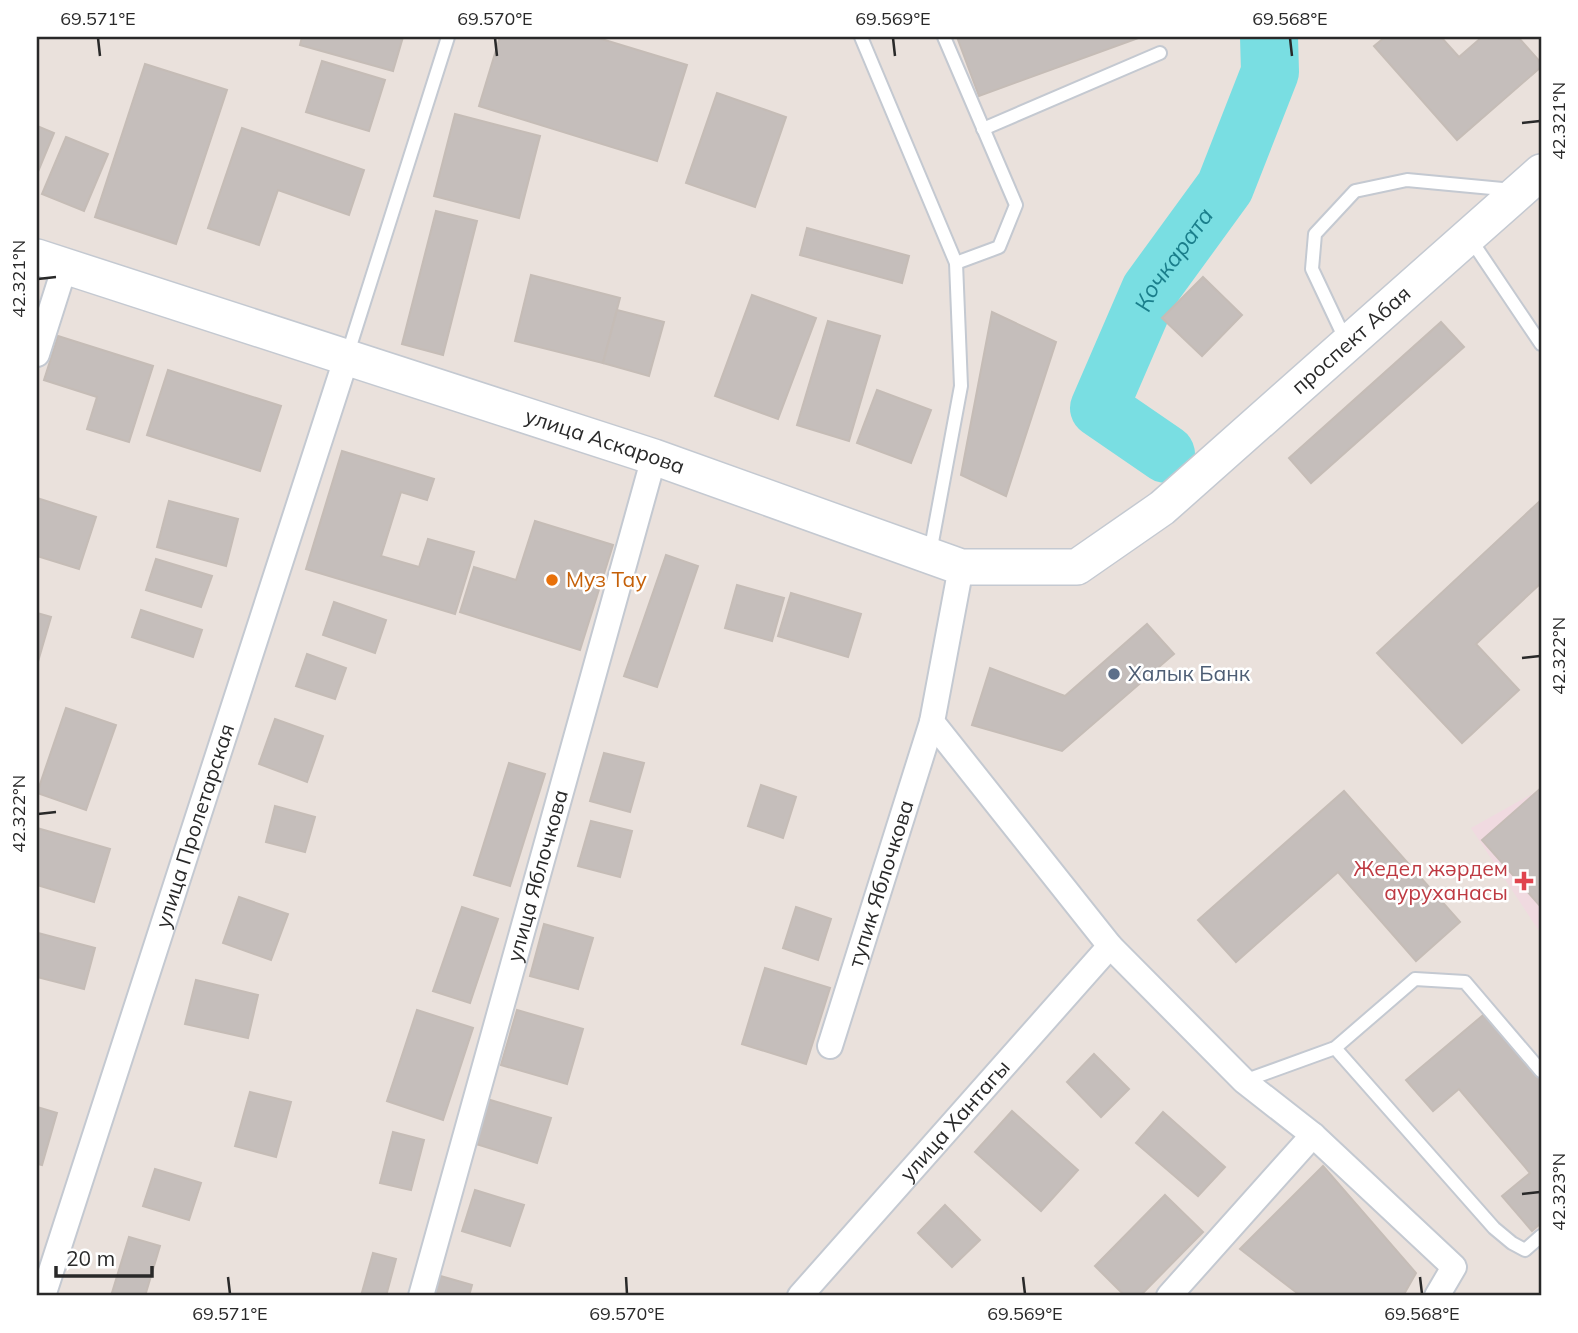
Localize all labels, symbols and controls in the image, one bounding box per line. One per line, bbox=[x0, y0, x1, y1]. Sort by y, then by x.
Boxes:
text: 69.571°E bbox=[60, 7, 136, 30]
text: 69.570°E bbox=[457, 7, 533, 30]
text: 69.569°E bbox=[855, 7, 931, 30]
text: 69.568°E bbox=[1252, 7, 1328, 30]
text: 42.321°N bbox=[1547, 82, 1570, 160]
water label: Кочкарата bbox=[1128, 202, 1219, 316]
text: 42.321°N bbox=[7, 240, 30, 318]
street label: проспект Абая bbox=[1286, 280, 1415, 399]
street label: улица Аскарова bbox=[522, 402, 688, 479]
place label: Муз Тау bbox=[566, 566, 647, 592]
marker: Муз Тау bbox=[544, 572, 560, 588]
text: 42.322°N bbox=[1547, 617, 1570, 695]
place label: Халык Банк bbox=[1128, 660, 1251, 686]
marker: Халык Банк bbox=[1106, 666, 1122, 682]
street label: улица Пролетарская bbox=[149, 720, 239, 931]
text: 42.322°N bbox=[7, 775, 30, 853]
street label: улица Яблочкова bbox=[500, 787, 573, 965]
street label: тупик Яблочкова bbox=[842, 797, 919, 970]
place label: Жедел жәрдем ауруханасы bbox=[1353, 855, 1508, 905]
marker: Жедел жәрдем ауруханасы bbox=[1514, 871, 1534, 891]
street label: улица Хантагы bbox=[894, 1054, 1015, 1186]
text: 42.323°N bbox=[1547, 1153, 1570, 1231]
scale bar bbox=[56, 1235, 152, 1279]
text: 20 m bbox=[66, 1245, 115, 1271]
text: 69.571°E bbox=[192, 1302, 268, 1325]
text: 69.570°E bbox=[589, 1302, 665, 1325]
text: 69.569°E bbox=[987, 1302, 1063, 1325]
text: 69.568°E bbox=[1384, 1302, 1460, 1325]

